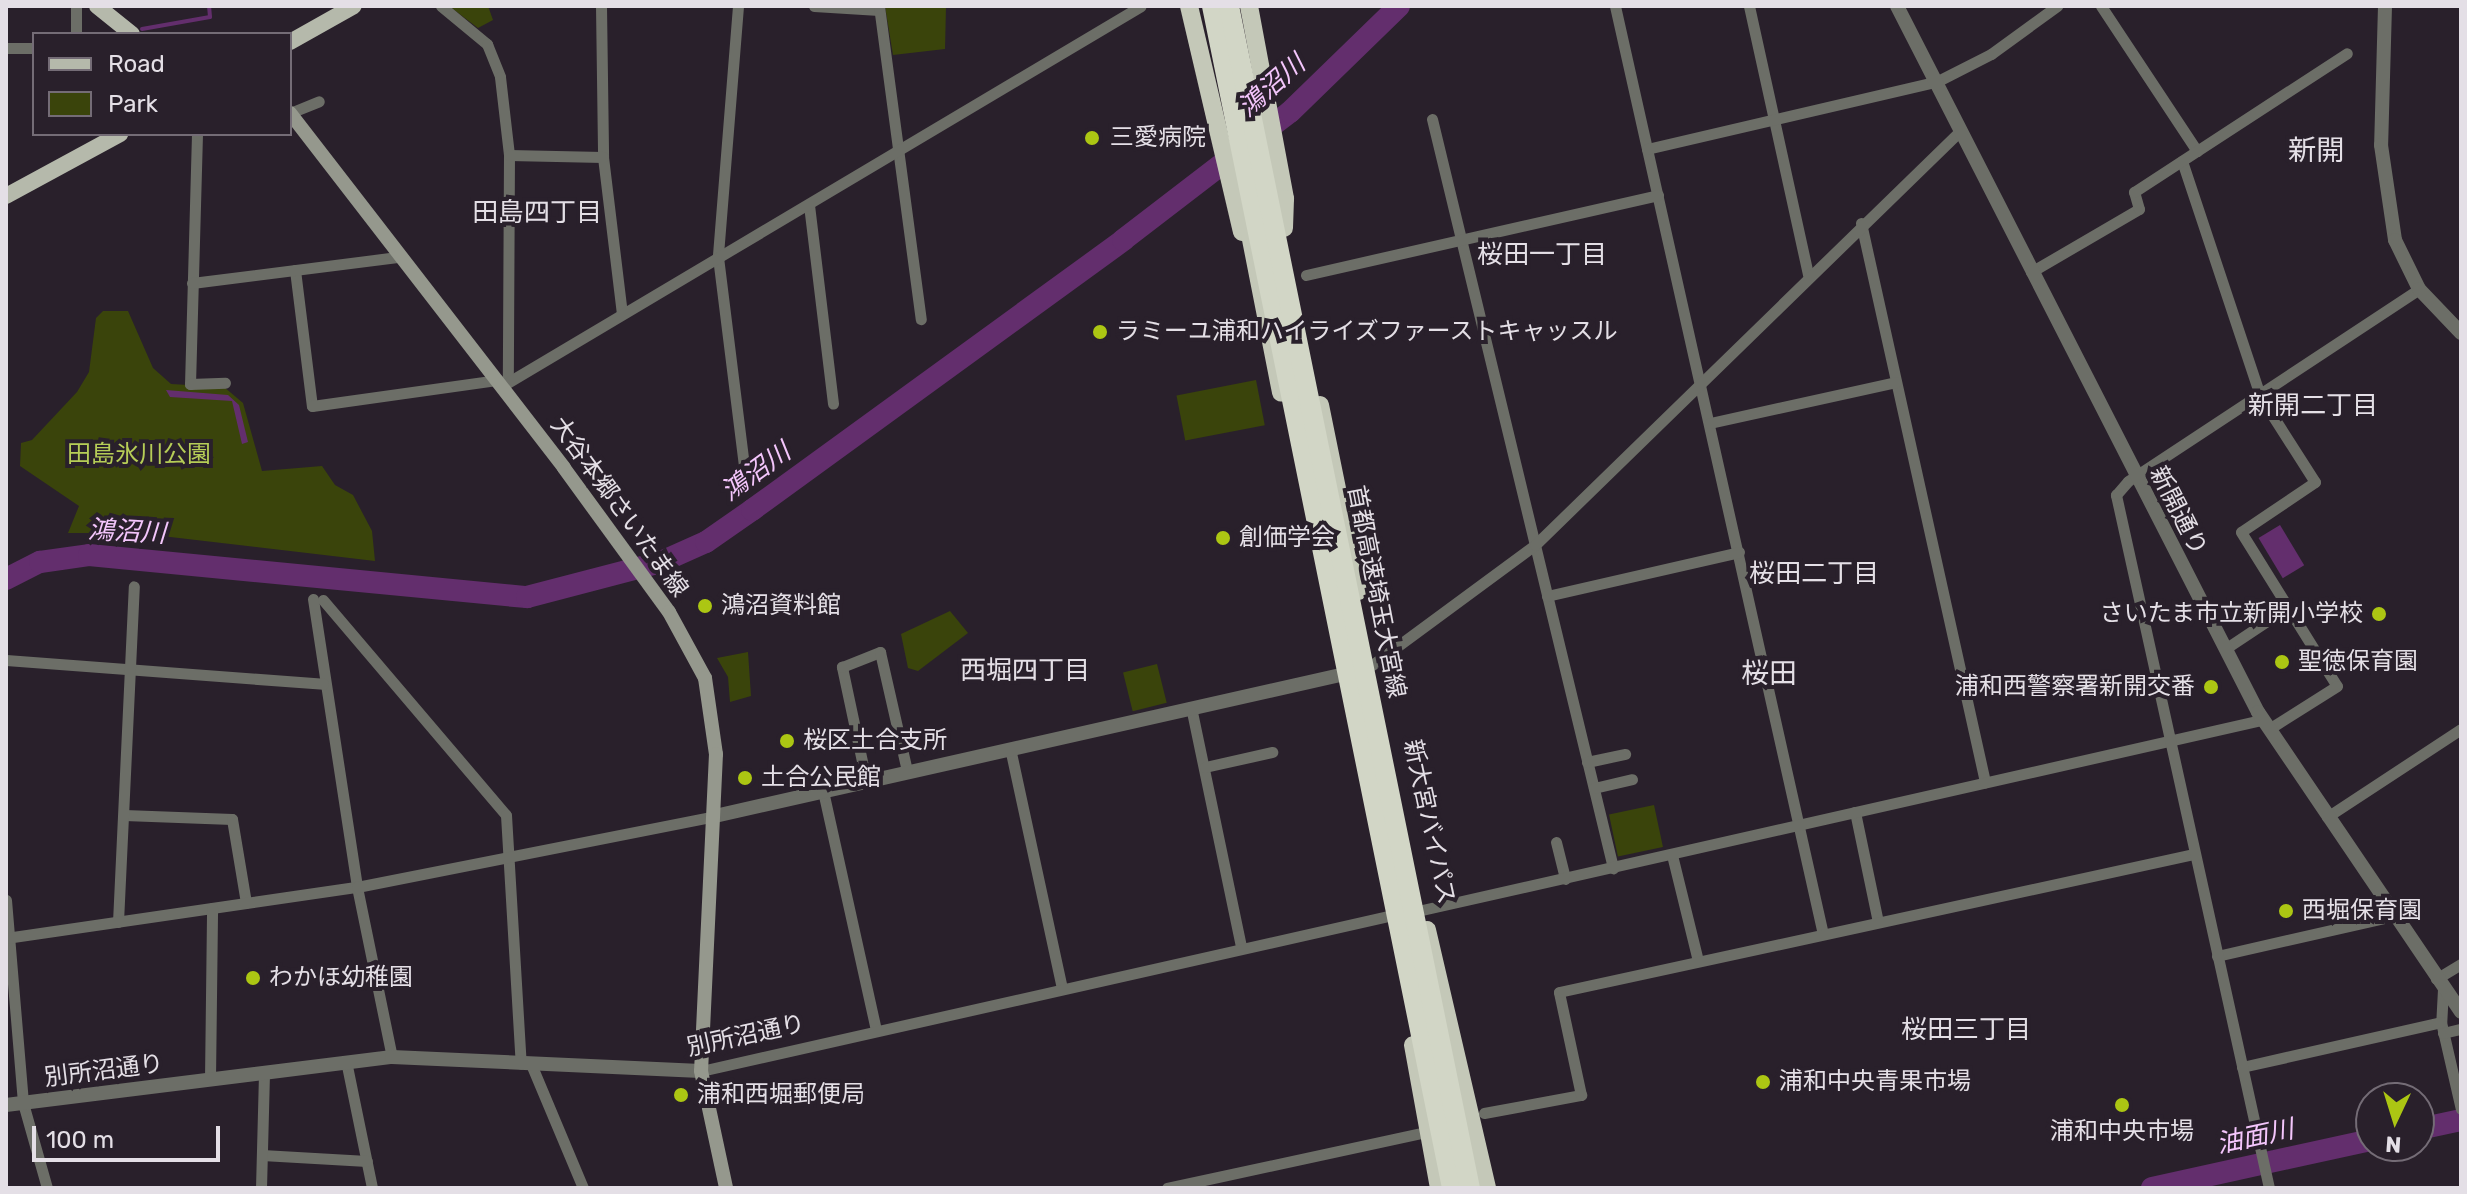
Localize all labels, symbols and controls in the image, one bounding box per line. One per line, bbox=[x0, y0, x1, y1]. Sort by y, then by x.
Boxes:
legend bbox=[32, 32, 292, 136]
water label: 鴻沼川 bbox=[1232, 49, 1312, 123]
text: Road bbox=[108, 50, 165, 78]
text: Park bbox=[108, 90, 158, 118]
place label: 三愛病院 bbox=[1110, 124, 1206, 152]
marker: 三愛病院 bbox=[1081, 127, 1103, 149]
district label: 新開 bbox=[2288, 134, 2344, 168]
district label: 田島四丁目 bbox=[472, 197, 602, 229]
district label: 桜田一丁目 bbox=[1477, 239, 1607, 271]
place label: ラミーユ浦和ハイライズファーストキャッスル bbox=[1116, 318, 1620, 346]
marker: ラミーユ浦和ハイライズファーストキャッスル bbox=[1091, 323, 1109, 341]
district label: 新開二丁目 bbox=[2248, 390, 2378, 422]
street label: 大谷本郷さいたま線 bbox=[544, 411, 694, 603]
water label: 鴻沼川 bbox=[715, 436, 797, 508]
park label: 田島氷川公園 bbox=[67, 441, 211, 469]
street label: 新開通り bbox=[2143, 462, 2213, 560]
street label: 首都高速埼玉大宮線 bbox=[1341, 483, 1411, 701]
water label: 鴻沼川 bbox=[87, 514, 167, 550]
place label: 創価学会 bbox=[1239, 524, 1335, 552]
marker: 創価学会 bbox=[1214, 529, 1232, 547]
district label: 桜田二丁目 bbox=[1749, 558, 1879, 590]
place label: 鴻沼資料館 bbox=[721, 592, 841, 620]
marker: 鴻沼資料館 bbox=[696, 597, 714, 615]
place label: さいたま市立新開小学校 bbox=[2099, 600, 2363, 628]
marker: さいたま市立新開小学校 bbox=[2370, 605, 2388, 623]
place label: 聖徳保育園 bbox=[2298, 648, 2418, 676]
marker: 聖徳保育園 bbox=[2273, 653, 2291, 671]
district label: 西堀四丁目 bbox=[960, 655, 1090, 687]
district label: 桜田 bbox=[1741, 657, 1797, 691]
place label: 浦和西警察署新開交番 bbox=[1955, 673, 2195, 701]
marker: 浦和西警察署新開交番 bbox=[2202, 678, 2220, 696]
place label: 桜区土合支所 bbox=[803, 727, 947, 755]
marker: 桜区土合支所 bbox=[778, 732, 796, 750]
street label: 新大宮バイパス bbox=[1397, 737, 1461, 907]
place label: 土合公民館 bbox=[761, 764, 881, 792]
marker: 土合公民館 bbox=[736, 769, 754, 787]
place label: 西堀保育園 bbox=[2302, 897, 2422, 925]
marker: 西堀保育園 bbox=[2277, 902, 2295, 920]
place label: わかほ幼稚園 bbox=[269, 964, 413, 992]
marker: わかほ幼稚園 bbox=[244, 969, 262, 987]
street label: 別所沼通り bbox=[684, 1009, 808, 1063]
district label: 桜田三丁目 bbox=[1901, 1014, 2031, 1046]
street label: 別所沼通り bbox=[43, 1049, 165, 1093]
place label: 浦和中央青果市場 bbox=[1779, 1068, 1971, 1096]
marker: 浦和中央青果市場 bbox=[1754, 1073, 1772, 1091]
place label: 浦和西堀郵便局 bbox=[697, 1081, 865, 1109]
north arrow bbox=[2355, 1082, 2435, 1162]
marker: 浦和西堀郵便局 bbox=[672, 1086, 690, 1104]
marker: 浦和中央市場 bbox=[2113, 1096, 2131, 1114]
scale bar bbox=[36, 1110, 224, 1160]
water label: 油面川 bbox=[2214, 1114, 2296, 1160]
place label: 浦和中央市場 bbox=[2050, 1118, 2194, 1146]
text: 100 m bbox=[46, 1126, 114, 1154]
text: N bbox=[2385, 1130, 2402, 1158]

